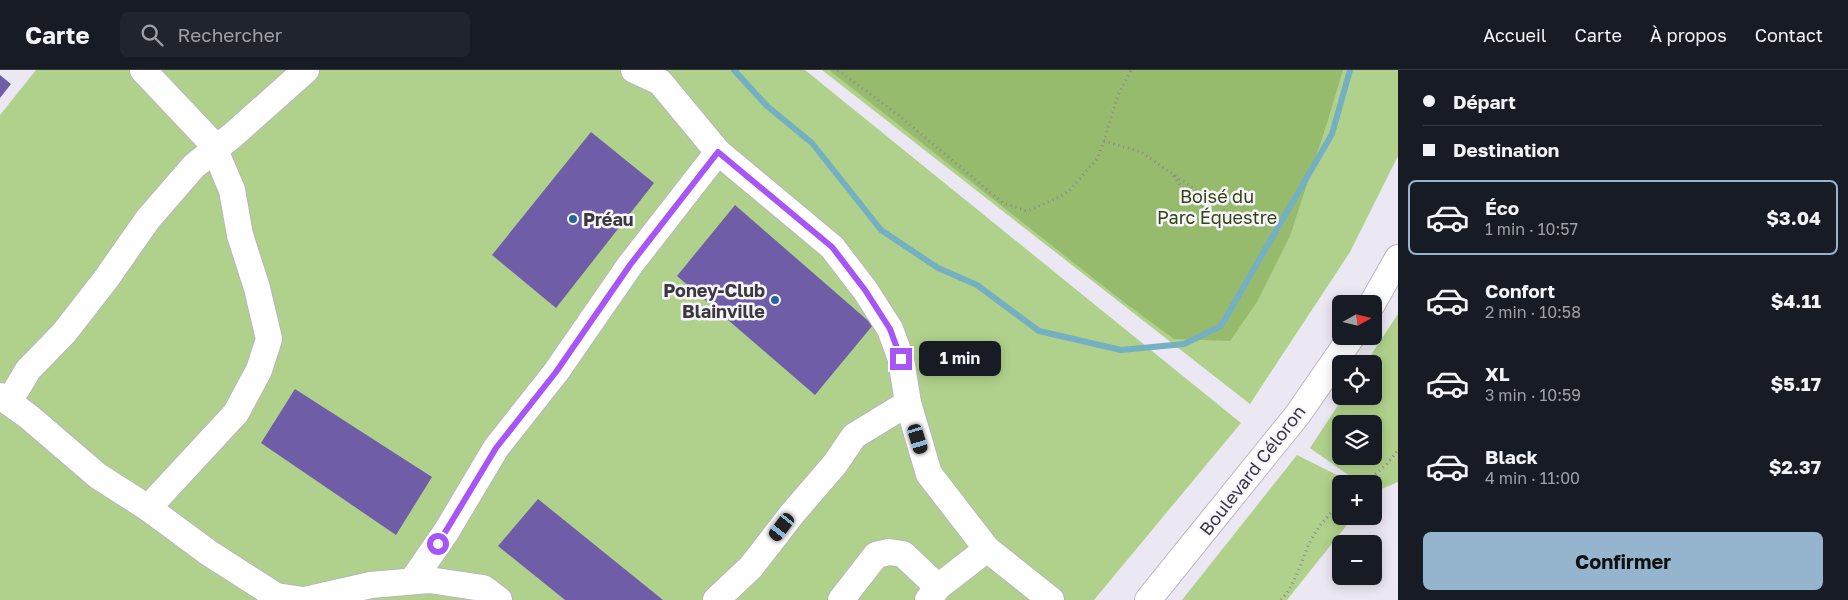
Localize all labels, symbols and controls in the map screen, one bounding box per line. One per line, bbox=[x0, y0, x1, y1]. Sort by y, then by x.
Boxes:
search box bbox=[120, 12, 470, 57]
text: Carte bbox=[25, 20, 90, 49]
icon: search bbox=[138, 21, 166, 49]
text: Rechercher bbox=[178, 23, 282, 46]
text: Accueil bbox=[1483, 24, 1547, 46]
text: Carte bbox=[1575, 24, 1622, 46]
text: À propos bbox=[1650, 24, 1727, 46]
text: Contact bbox=[1755, 24, 1823, 46]
text: Départ bbox=[1453, 90, 1516, 113]
text: Destination bbox=[1453, 138, 1559, 161]
park label: Boisé du Parc Équestre bbox=[1157, 185, 1277, 228]
icon: car bbox=[1425, 195, 1470, 240]
text: Éco bbox=[1485, 196, 1519, 219]
text: $3.04 bbox=[1766, 206, 1821, 229]
place label: Préau bbox=[583, 208, 634, 230]
marker: Préau bbox=[567, 213, 579, 225]
text: 1 min · 10:57 bbox=[1485, 219, 1578, 239]
icon: car bbox=[1425, 278, 1470, 323]
place label: Poney-Club Blainville bbox=[663, 279, 765, 322]
text: Confort bbox=[1485, 279, 1555, 302]
text: $4.11 bbox=[1771, 289, 1821, 312]
marker: Poney-Club Blainville bbox=[769, 294, 781, 306]
north arrow bbox=[1332, 295, 1382, 345]
map controls bbox=[1332, 295, 1382, 585]
text: 2 min · 10:58 bbox=[1485, 302, 1581, 322]
callout: 1 min bbox=[918, 342, 1001, 376]
route end bbox=[890, 348, 912, 370]
text: 1 min bbox=[940, 348, 980, 368]
button: locate bbox=[1332, 355, 1382, 405]
icon: car bbox=[1425, 361, 1470, 406]
text: XL bbox=[1485, 362, 1510, 385]
text: $5.17 bbox=[1770, 372, 1821, 395]
text: 3 min · 10:59 bbox=[1485, 385, 1581, 405]
street label: Boulevard Céloron bbox=[1194, 400, 1310, 540]
button: layers bbox=[1332, 415, 1382, 465]
car bbox=[906, 422, 929, 456]
icon: car bbox=[1425, 444, 1470, 489]
text: Black bbox=[1485, 445, 1538, 468]
text: $2.37 bbox=[1769, 455, 1821, 478]
text: 4 min · 11:00 bbox=[1485, 468, 1580, 488]
button: + bbox=[1332, 475, 1382, 525]
car bbox=[766, 511, 797, 543]
button: Confirmer bbox=[1423, 532, 1823, 590]
route start bbox=[427, 533, 449, 555]
button: − bbox=[1332, 535, 1382, 585]

